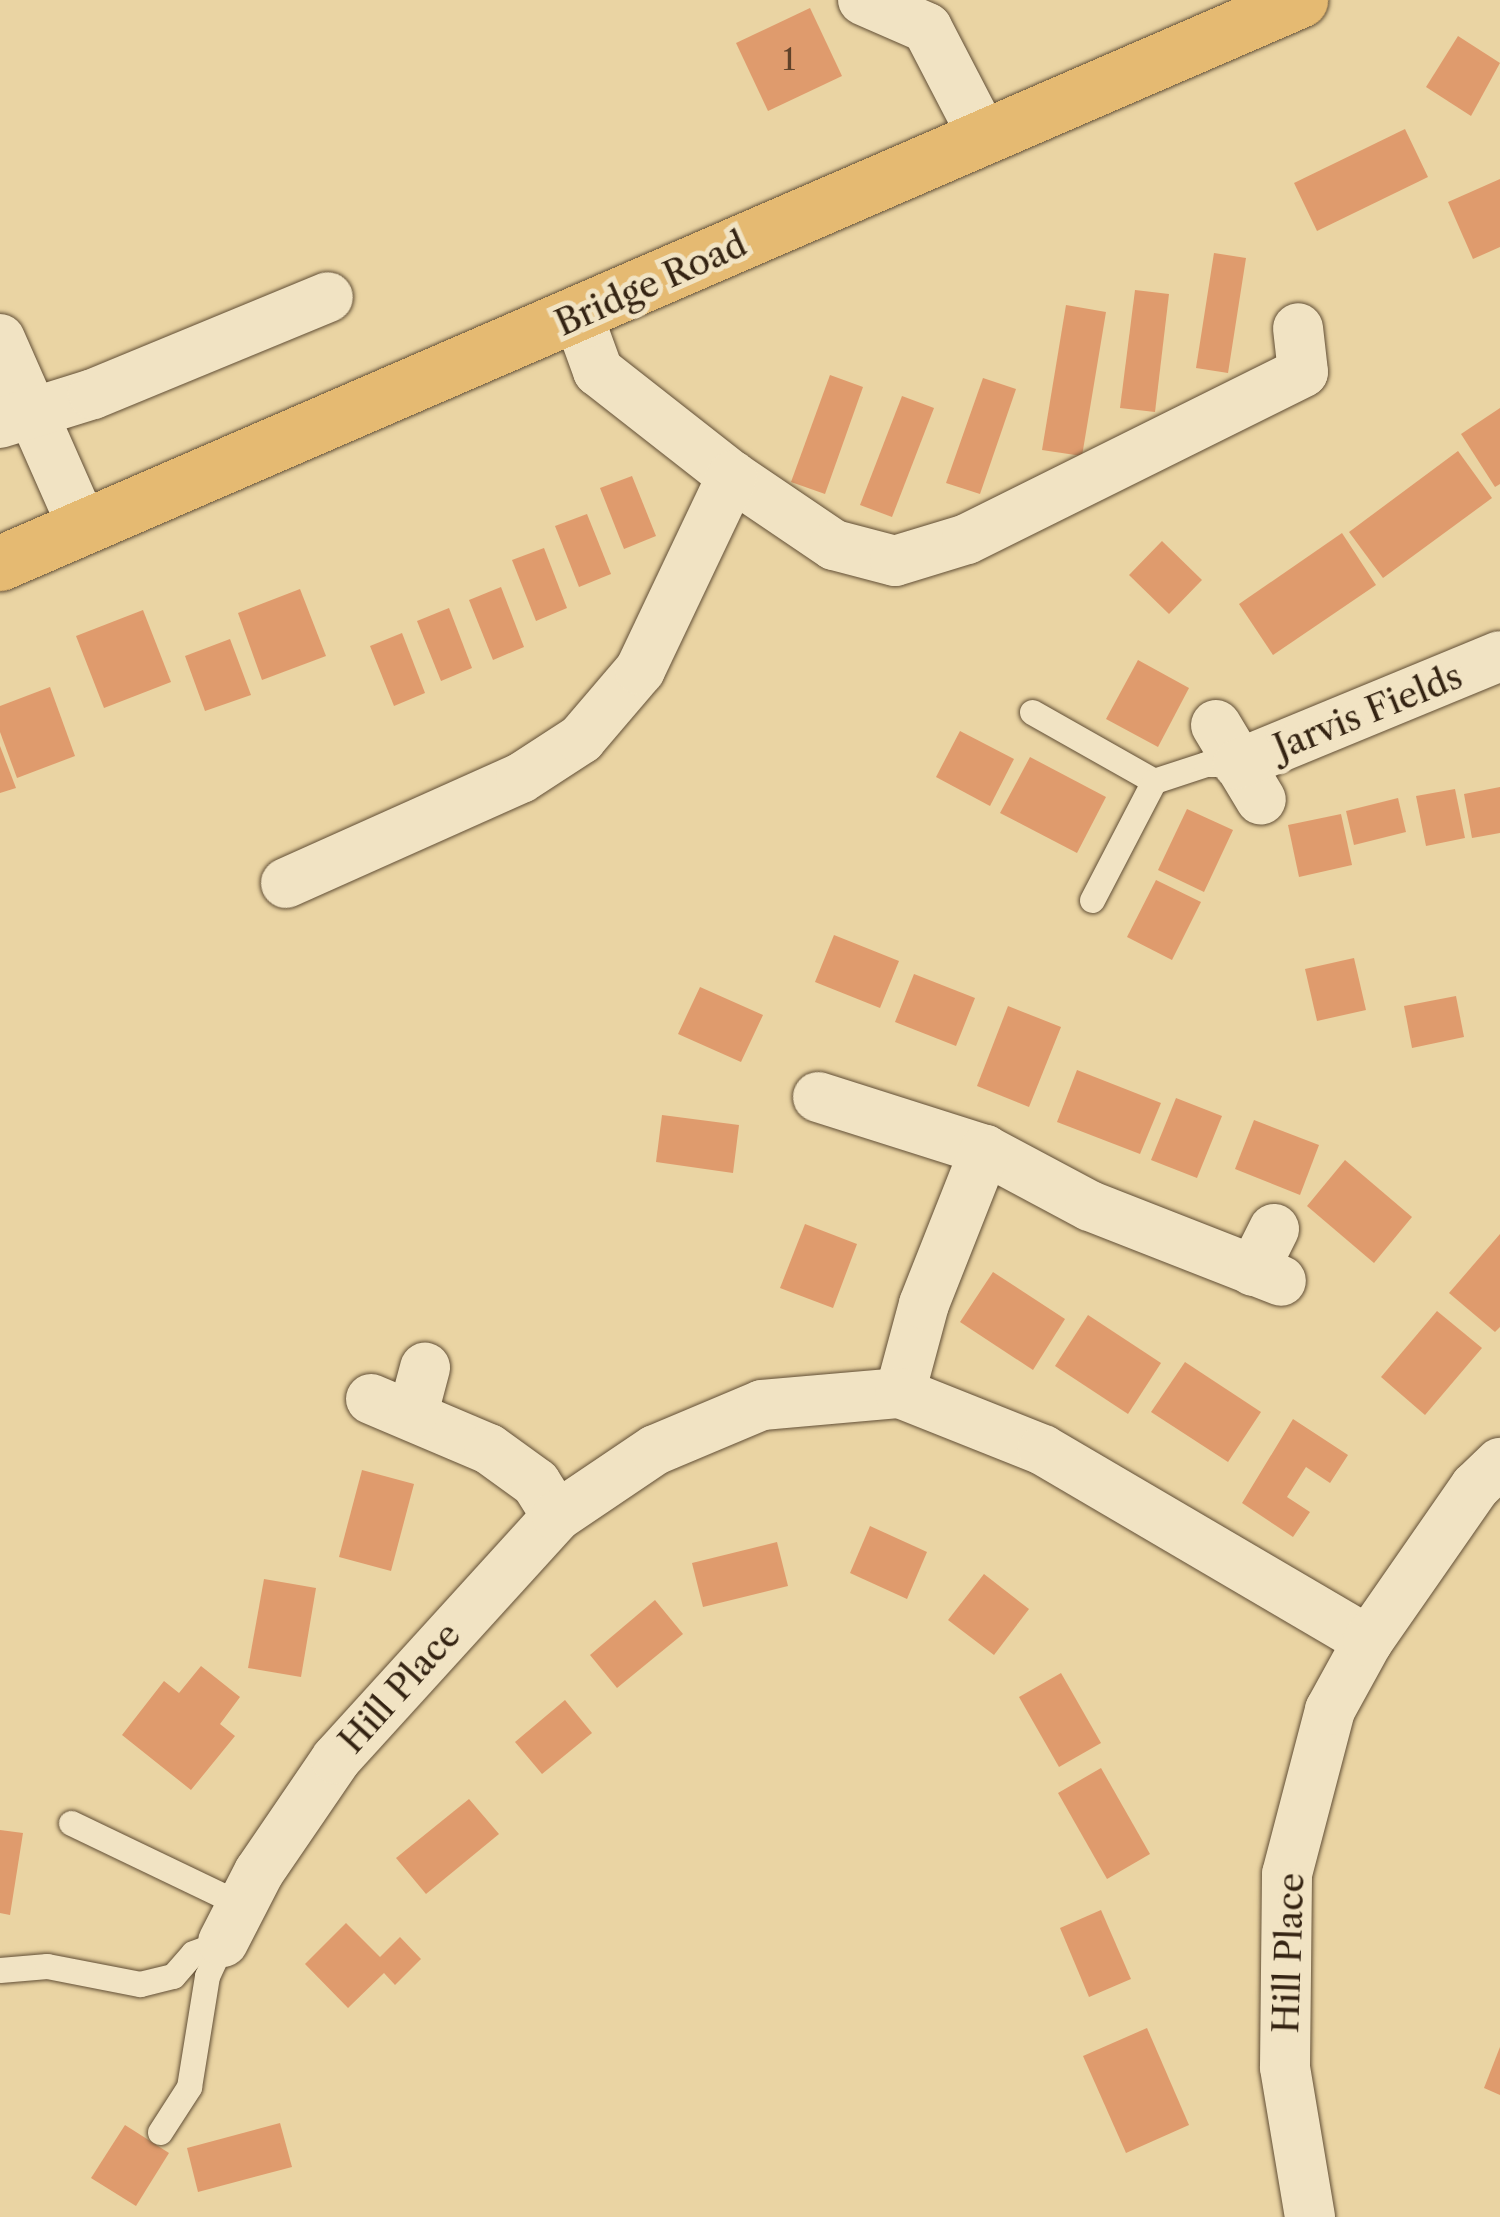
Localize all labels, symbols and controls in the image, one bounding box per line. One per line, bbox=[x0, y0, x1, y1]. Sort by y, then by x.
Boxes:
house number: 1 bbox=[783, 42, 795, 78]
street label: Bridge Road bbox=[549, 223, 753, 345]
street label: Jarvis Fields bbox=[1268, 655, 1468, 769]
street label: Hill Place bbox=[331, 1614, 469, 1762]
street label: Hill Place bbox=[1265, 1872, 1313, 2034]

